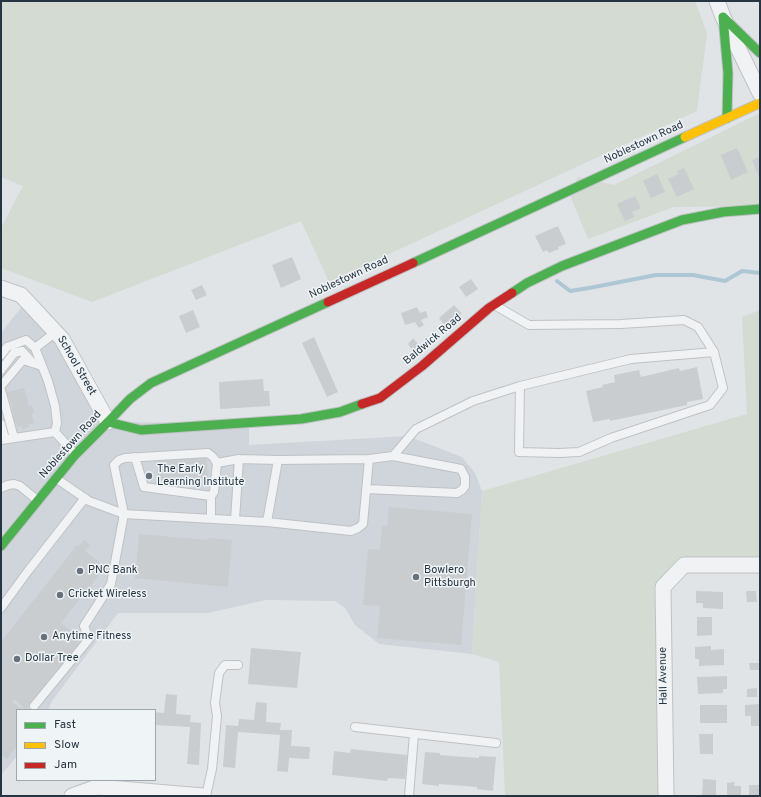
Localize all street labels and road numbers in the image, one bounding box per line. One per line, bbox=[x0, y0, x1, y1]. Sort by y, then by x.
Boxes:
street label: Noblestown Road bbox=[602, 119, 686, 167]
street label: Noblestown Road bbox=[307, 254, 391, 302]
street label: Baldwick Road bbox=[401, 312, 465, 368]
street label: School Street bbox=[54, 334, 98, 398]
street label: Noblestown Road bbox=[37, 409, 105, 481]
street label: Hall Avenue bbox=[657, 647, 671, 705]

